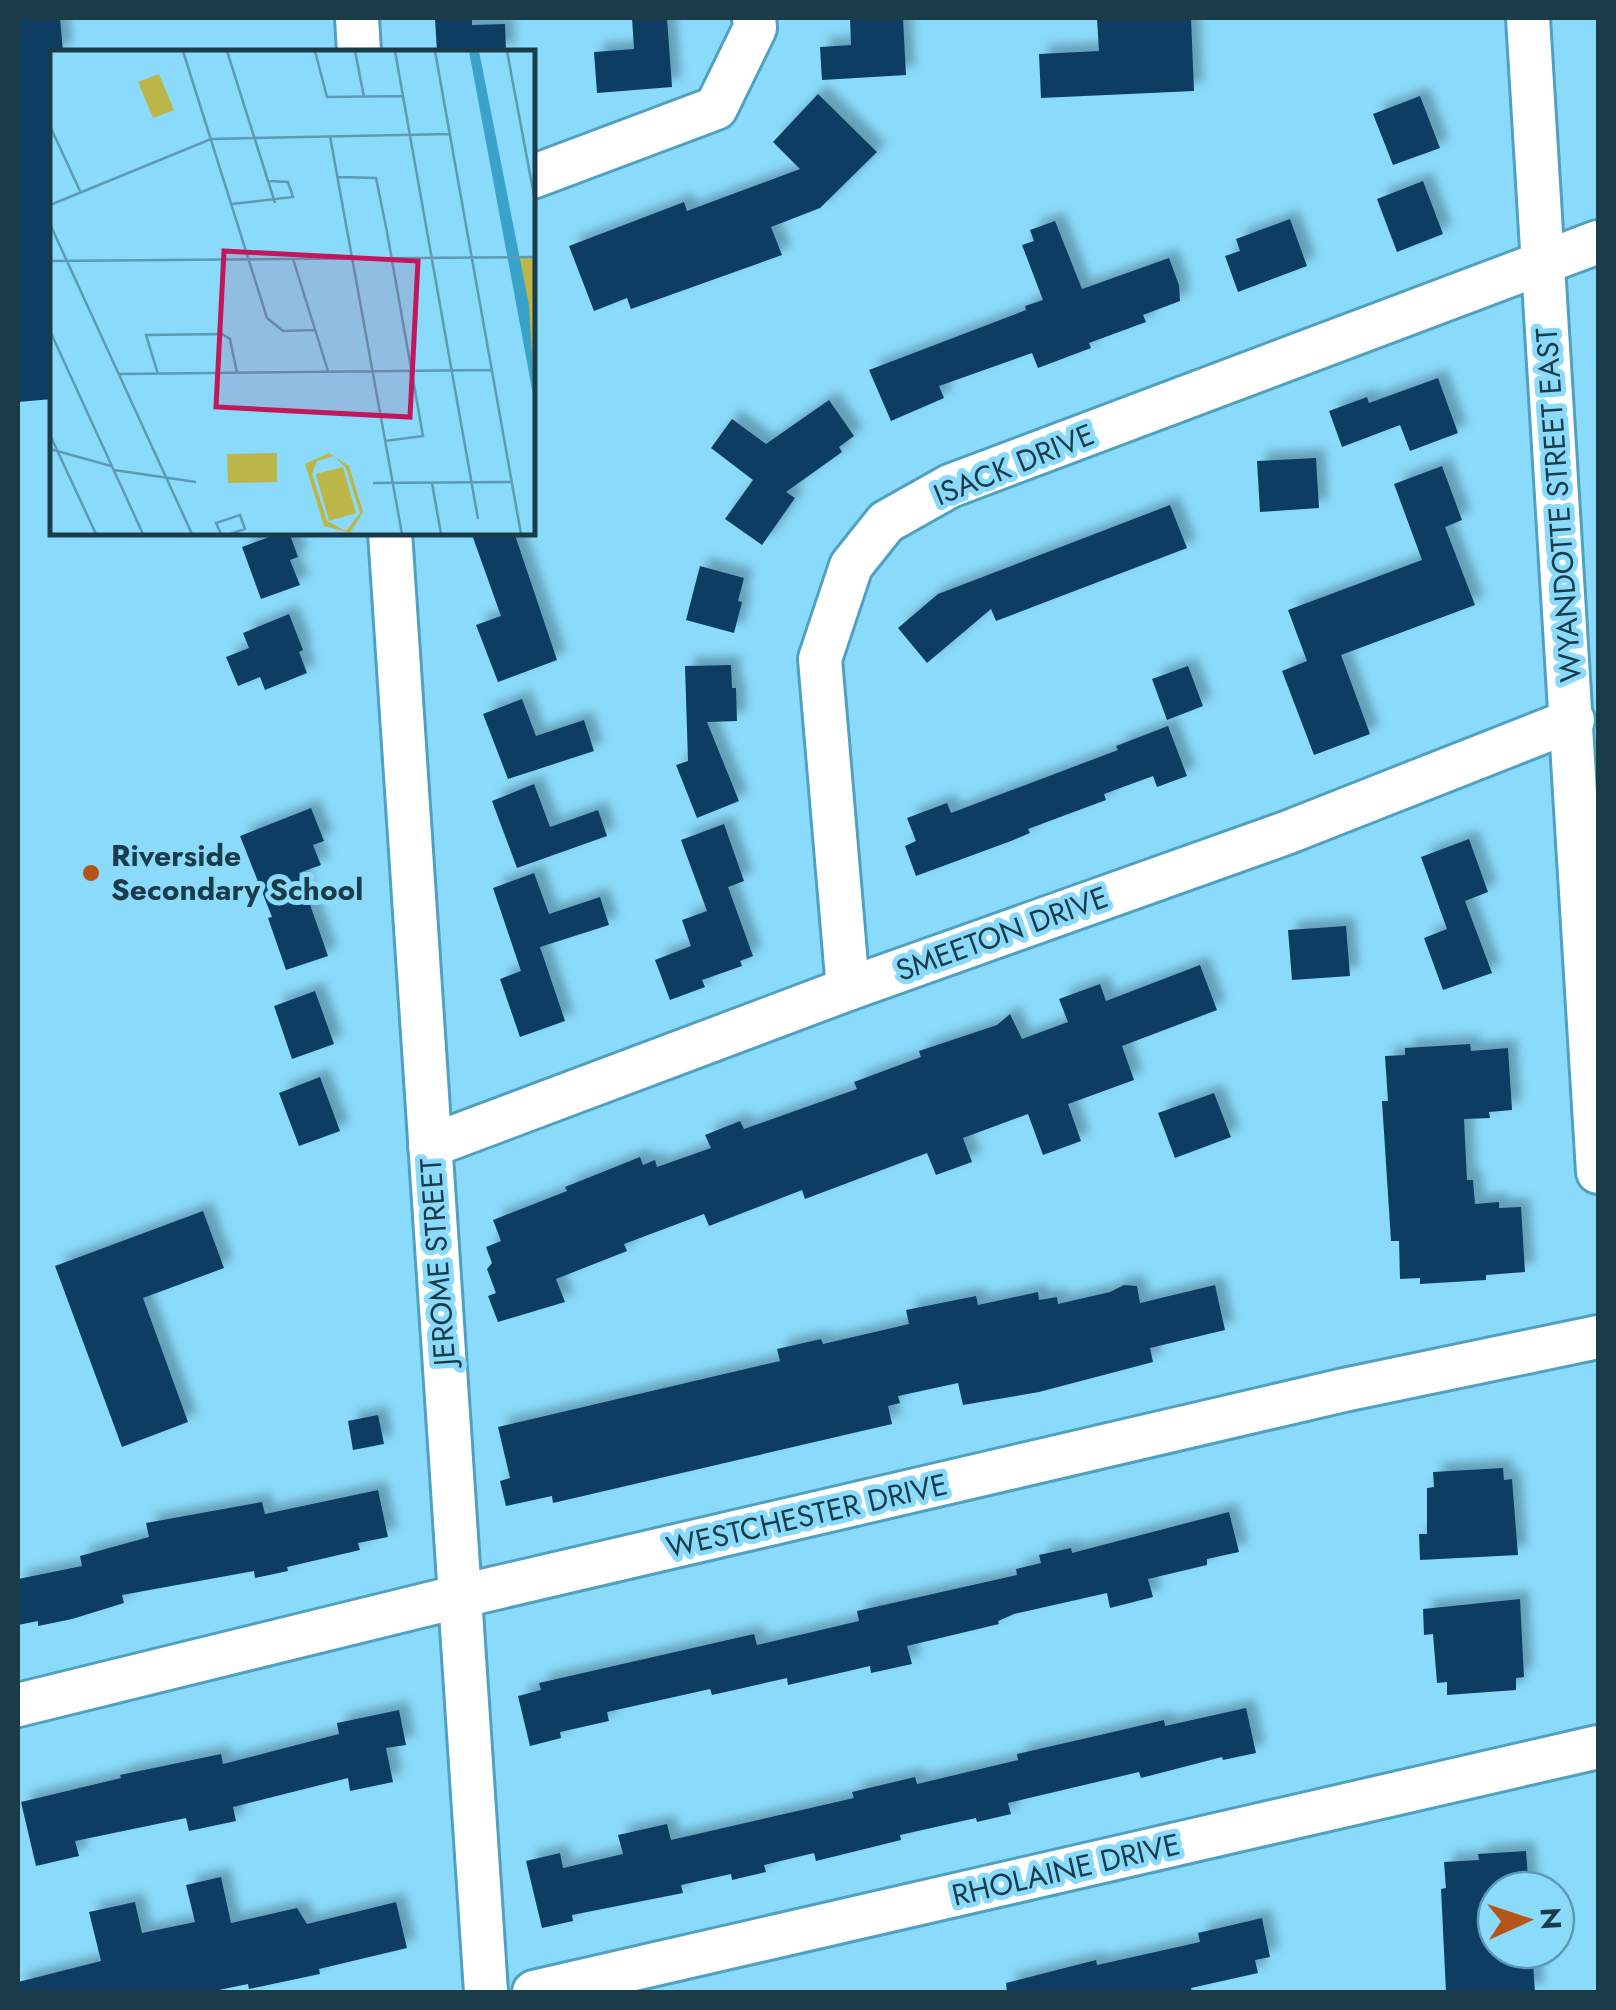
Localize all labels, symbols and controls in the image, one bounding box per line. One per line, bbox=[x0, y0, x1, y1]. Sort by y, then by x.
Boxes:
inset map bbox=[50, 50, 535, 535]
street label: WYANDOTTE STREET EAST bbox=[1525, 326, 1592, 684]
street label: ISACK DRIVE bbox=[927, 413, 1101, 516]
place label: Riverside Secondary School bbox=[111, 834, 363, 911]
marker: Riverside Secondary School bbox=[80, 862, 102, 884]
street label: SMEETON DRIVE bbox=[890, 875, 1114, 992]
street label: JEROME STREET bbox=[409, 1157, 466, 1371]
street label: WESTCHESTER DRIVE bbox=[662, 1462, 952, 1569]
street label: RHOLAINE DRIVE bbox=[947, 1822, 1184, 1917]
north arrow bbox=[1476, 1870, 1576, 1970]
text: N bbox=[1529, 1907, 1572, 1931]

